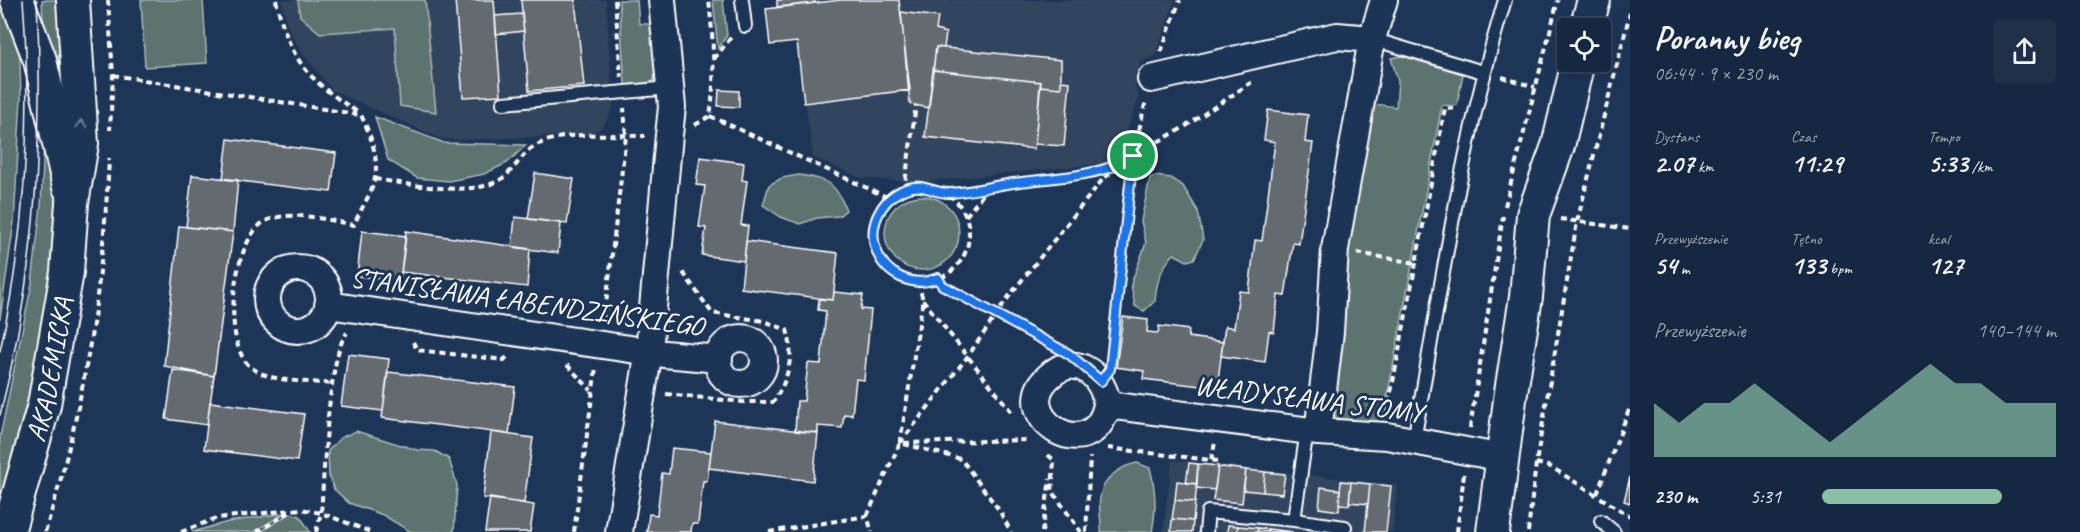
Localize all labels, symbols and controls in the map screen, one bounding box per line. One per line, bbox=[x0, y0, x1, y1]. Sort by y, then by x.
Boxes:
text: Poranny bieg bbox=[1654, 17, 1800, 59]
map controls bbox=[1557, 18, 1611, 72]
button: locate bbox=[1557, 18, 1611, 72]
button: share bbox=[1993, 20, 2056, 83]
text: 06:44 · 9 × 230 m bbox=[1654, 61, 1778, 86]
one-way arrow bbox=[75, 120, 88, 129]
text: Dystans bbox=[1654, 127, 1699, 147]
text: Czas bbox=[1791, 127, 1816, 147]
text: Tempo bbox=[1928, 127, 1960, 147]
pin bbox=[1107, 130, 1158, 181]
icon: arrive bbox=[1116, 139, 1149, 172]
text: 2.07 bbox=[1654, 147, 1694, 180]
text: 11:29 bbox=[1791, 147, 1843, 180]
text: 5:33 bbox=[1928, 147, 1968, 180]
text: km bbox=[1694, 157, 1714, 177]
text: /km bbox=[1968, 157, 1993, 177]
text: Przewyższenie bbox=[1654, 229, 1727, 249]
text: Tętno bbox=[1791, 229, 1822, 249]
text: kcal bbox=[1928, 229, 1949, 249]
text: 54 bbox=[1654, 249, 1677, 282]
text: 133 bbox=[1791, 249, 1826, 282]
text: 127 bbox=[1928, 249, 1963, 282]
street label: STANISŁAWA ŁABENDZIŃSKIEGO bbox=[348, 259, 709, 344]
text: m bbox=[1677, 259, 1690, 279]
text: bpm bbox=[1826, 259, 1852, 279]
street label: AKADEMICKA bbox=[18, 294, 80, 445]
text: Przewyższenie bbox=[1654, 318, 1746, 343]
text: 140–144 m bbox=[1977, 318, 2056, 343]
street label: WŁADYSŁAWA STOMY bbox=[1193, 367, 1429, 430]
text: 230 m bbox=[1654, 484, 1697, 509]
text: 5:31 bbox=[1750, 484, 1781, 509]

